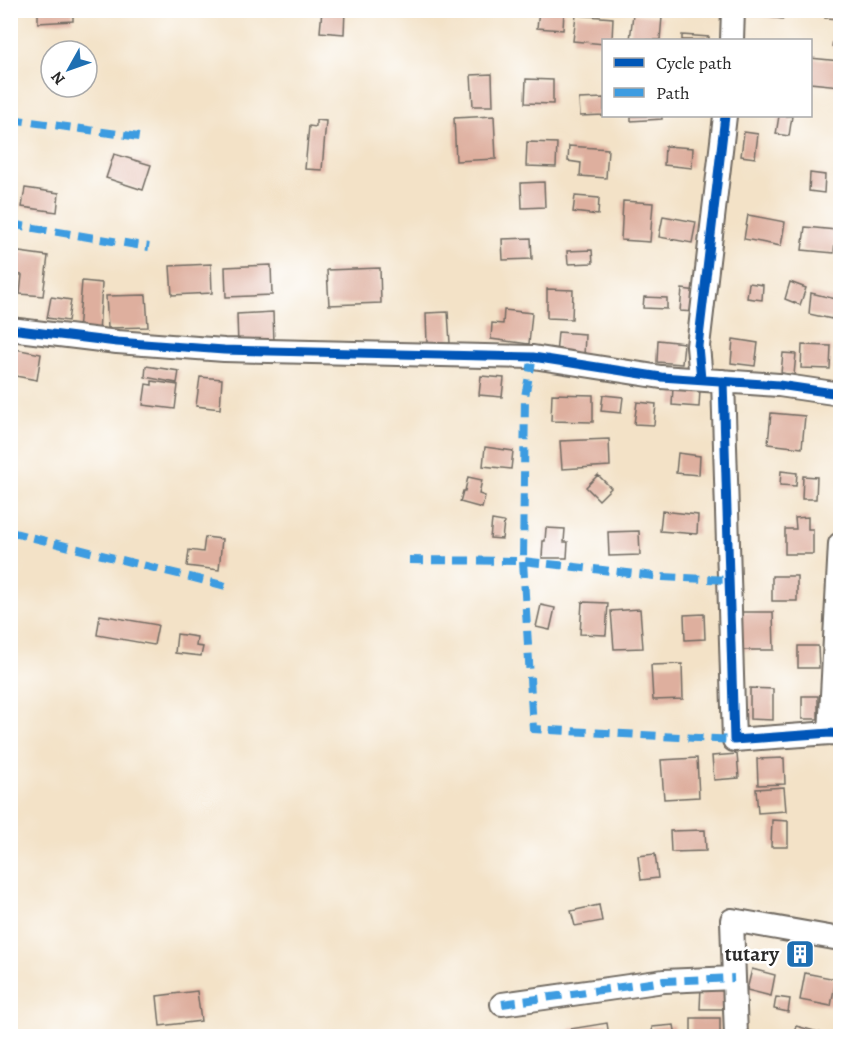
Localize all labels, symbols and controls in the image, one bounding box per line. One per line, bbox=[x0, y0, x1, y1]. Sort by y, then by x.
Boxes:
north arrow bbox=[39, 39, 99, 99]
legend bbox=[602, 39, 812, 117]
text: Cycle path bbox=[656, 51, 732, 75]
text: N bbox=[46, 66, 70, 90]
text: Path bbox=[656, 81, 690, 105]
building icon: tutary bbox=[784, 938, 816, 970]
place label: tutary bbox=[725, 940, 780, 968]

